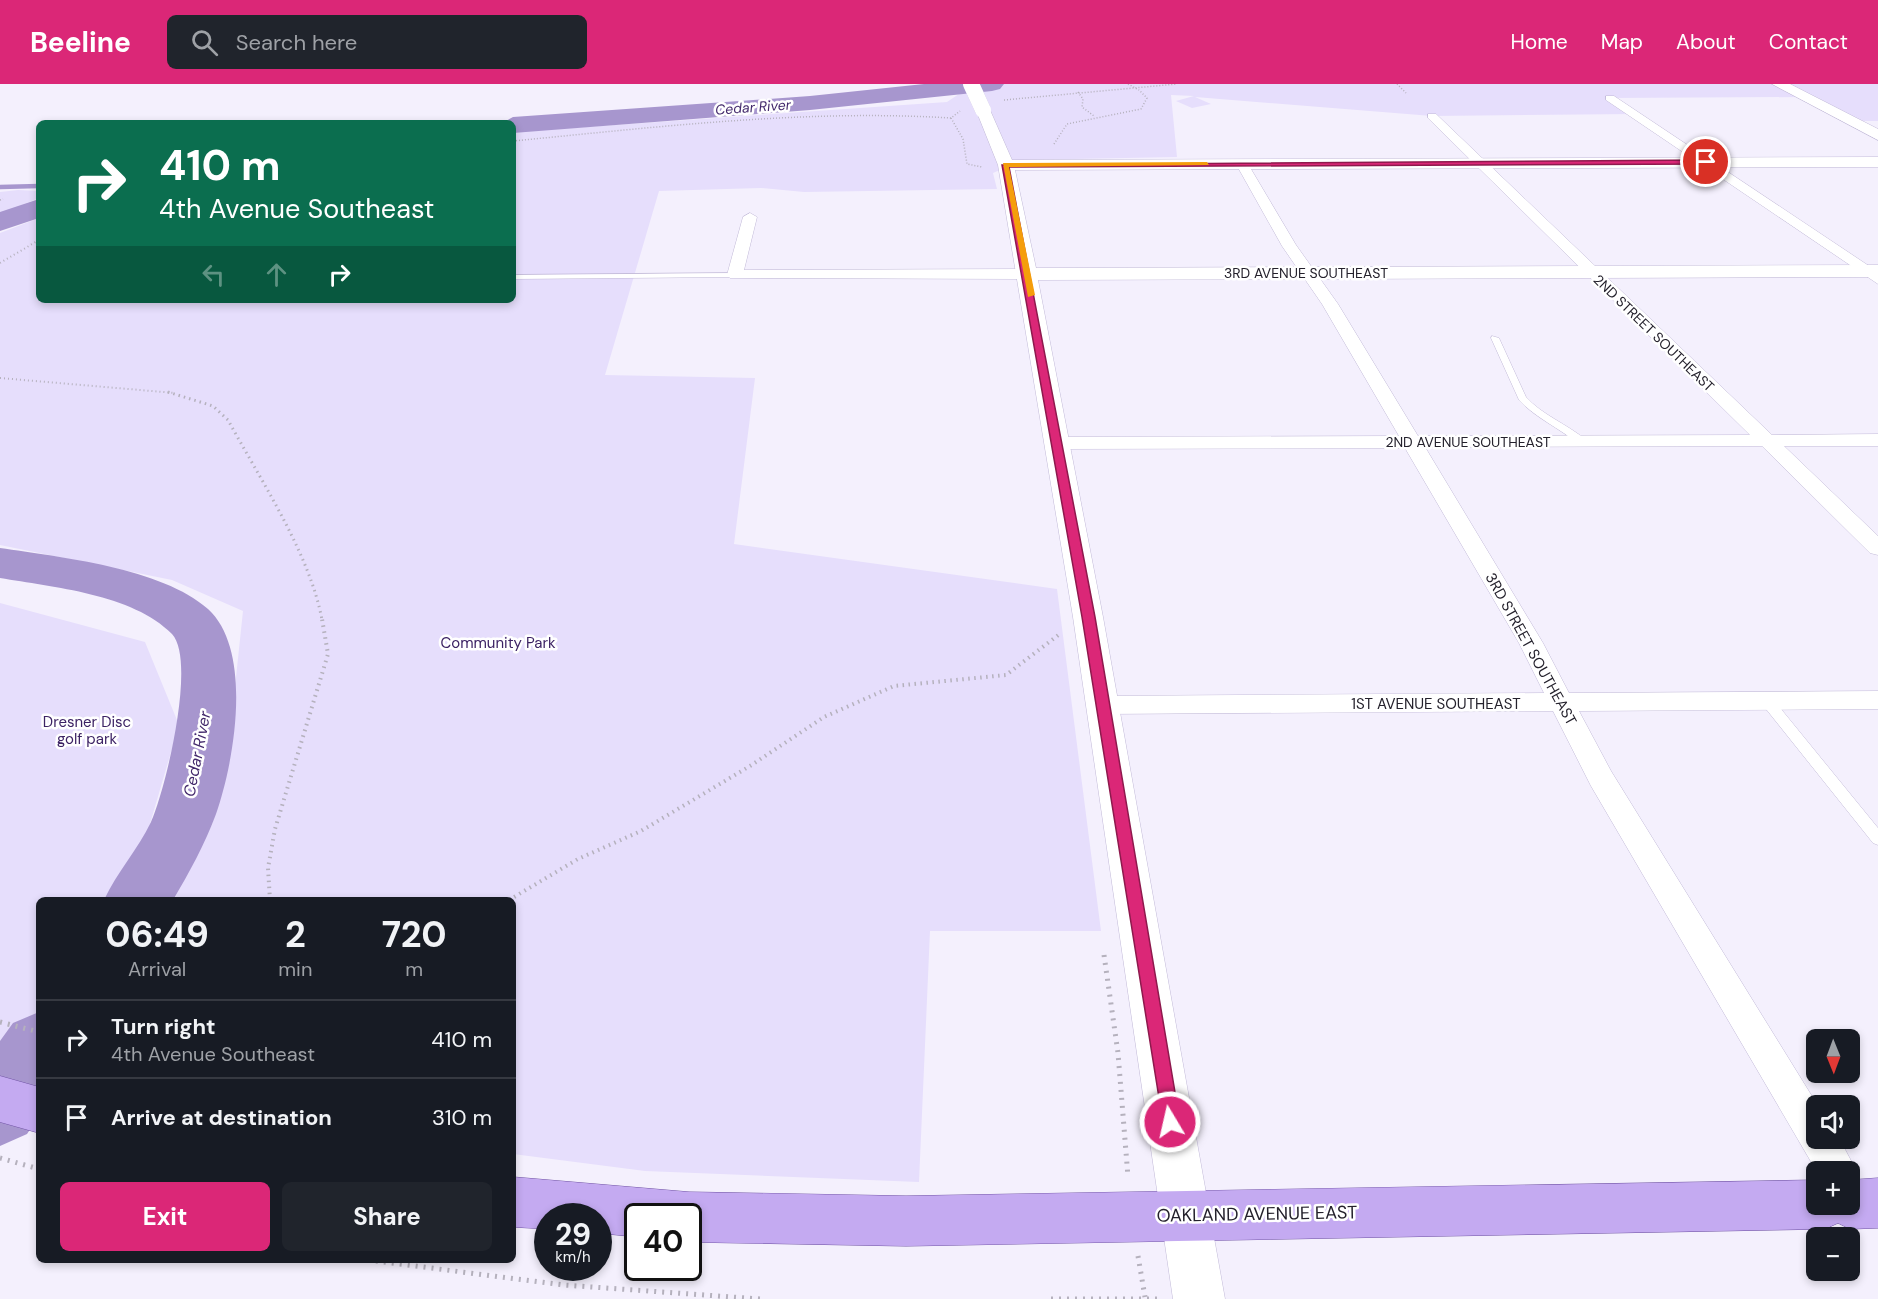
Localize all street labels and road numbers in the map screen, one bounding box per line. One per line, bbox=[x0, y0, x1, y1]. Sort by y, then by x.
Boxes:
street label: 3RD AVENUE SOUTHEAST bbox=[1224, 264, 1388, 282]
street label: 2ND STREET SOUTHEAST bbox=[1590, 271, 1718, 395]
street label: 2ND AVENUE SOUTHEAST bbox=[1385, 433, 1551, 451]
street label: 3RD STREET SOUTHEAST bbox=[1481, 569, 1581, 729]
street label: 1ST AVENUE SOUTHEAST bbox=[1351, 694, 1521, 714]
street label: OAKLAND AVENUE EAST bbox=[1157, 1200, 1357, 1228]

